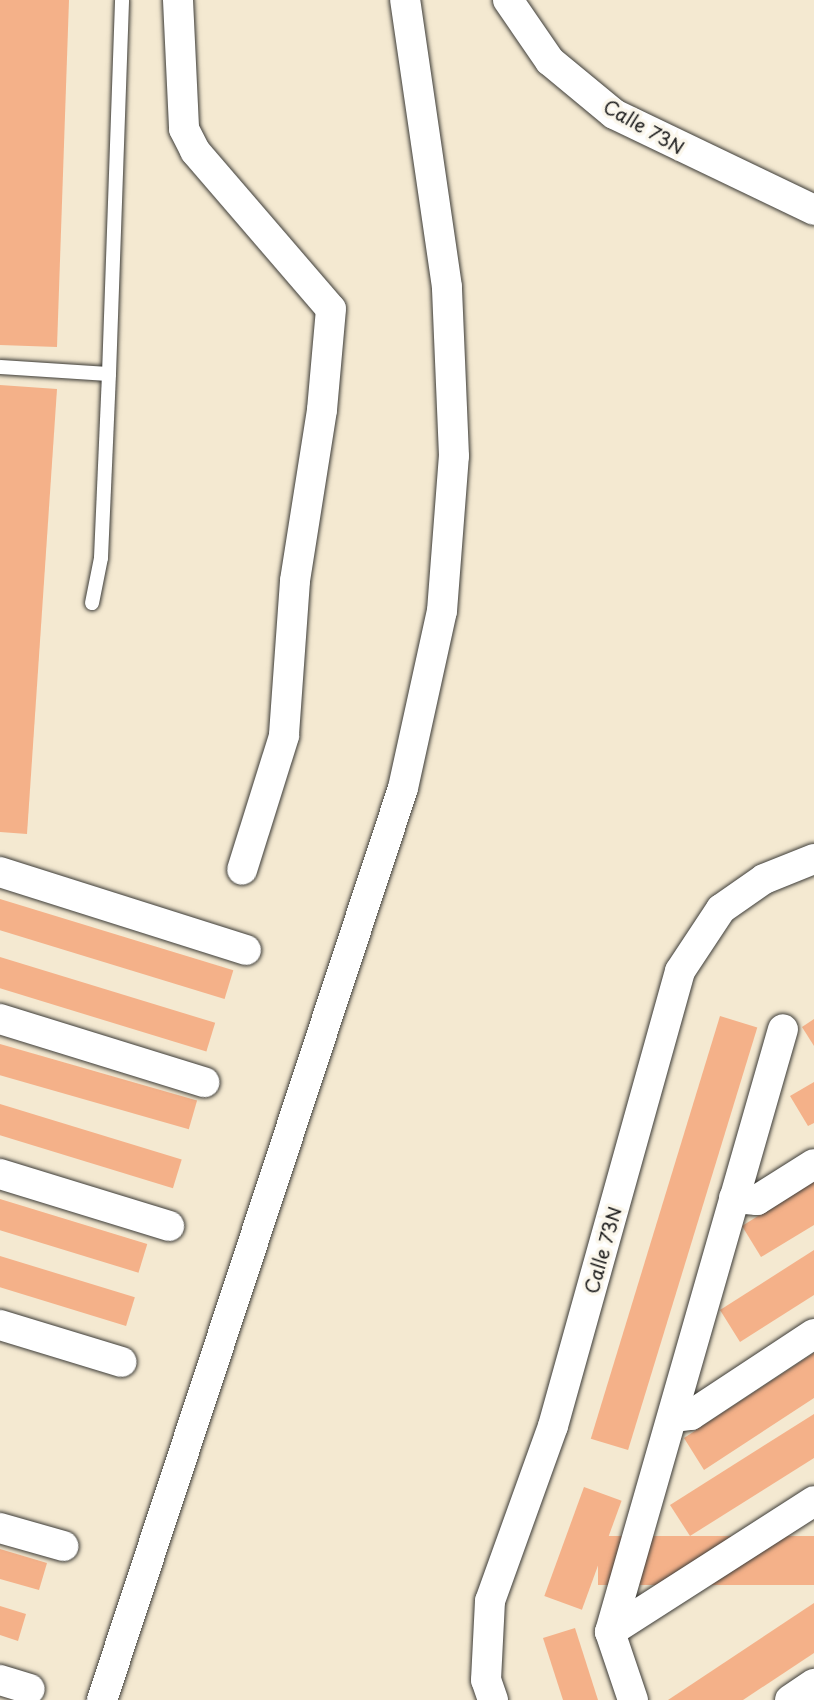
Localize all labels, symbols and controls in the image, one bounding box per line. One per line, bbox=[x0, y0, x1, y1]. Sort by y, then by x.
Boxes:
street label: Calle 73N bbox=[599, 95, 689, 159]
street label: Calle 73N bbox=[580, 1204, 626, 1296]

